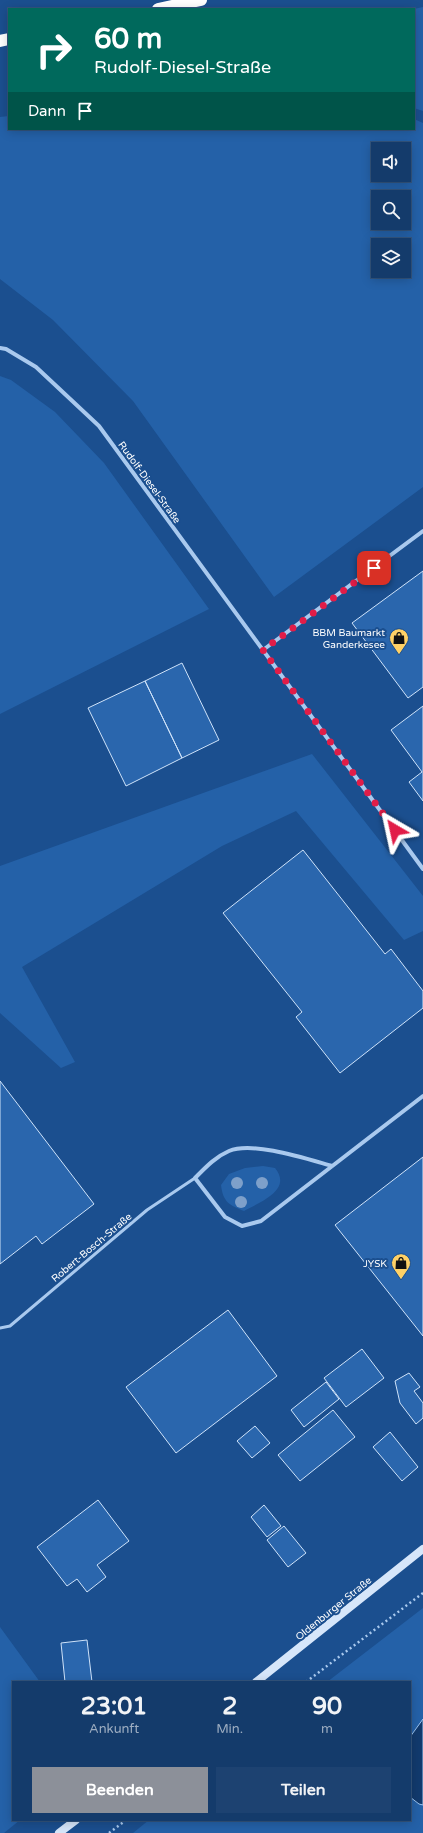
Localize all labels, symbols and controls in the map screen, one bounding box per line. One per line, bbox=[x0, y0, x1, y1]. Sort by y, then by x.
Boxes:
text: 60 m bbox=[94, 22, 162, 56]
icon: right bbox=[28, 24, 80, 76]
text: Rudolf-Diesel-Straße bbox=[94, 56, 271, 78]
icon: arrive bbox=[74, 100, 96, 122]
text: Dann bbox=[28, 102, 66, 120]
map controls bbox=[371, 142, 411, 278]
button: sound bbox=[371, 142, 411, 182]
button: search bbox=[371, 190, 411, 230]
button: layers bbox=[371, 238, 411, 278]
street label: Rudolf-Diesel-Straße bbox=[115, 439, 183, 526]
pin bbox=[357, 551, 391, 585]
icon: arrive bbox=[363, 557, 385, 579]
place label: BBM Baumarkt Ganderkesee bbox=[312, 627, 385, 651]
shop icon: BBM Baumarkt Ganderkesee bbox=[388, 627, 410, 655]
position arrow bbox=[374, 809, 416, 851]
street label: Robert-Bosch-Straße bbox=[49, 1211, 134, 1285]
shop icon: JYSK bbox=[390, 1252, 412, 1280]
place label: JYSK bbox=[363, 1258, 387, 1270]
street label: Oldenburger Straße bbox=[293, 1574, 374, 1643]
text: 23:01 bbox=[81, 1692, 147, 1721]
text: 2 bbox=[222, 1692, 237, 1721]
text: 90 bbox=[312, 1692, 342, 1721]
text: Ankunft bbox=[89, 1721, 139, 1737]
text: Min. bbox=[216, 1721, 243, 1737]
text: m bbox=[321, 1721, 333, 1737]
button: Beenden bbox=[32, 1767, 208, 1813]
button: Teilen bbox=[216, 1767, 391, 1813]

